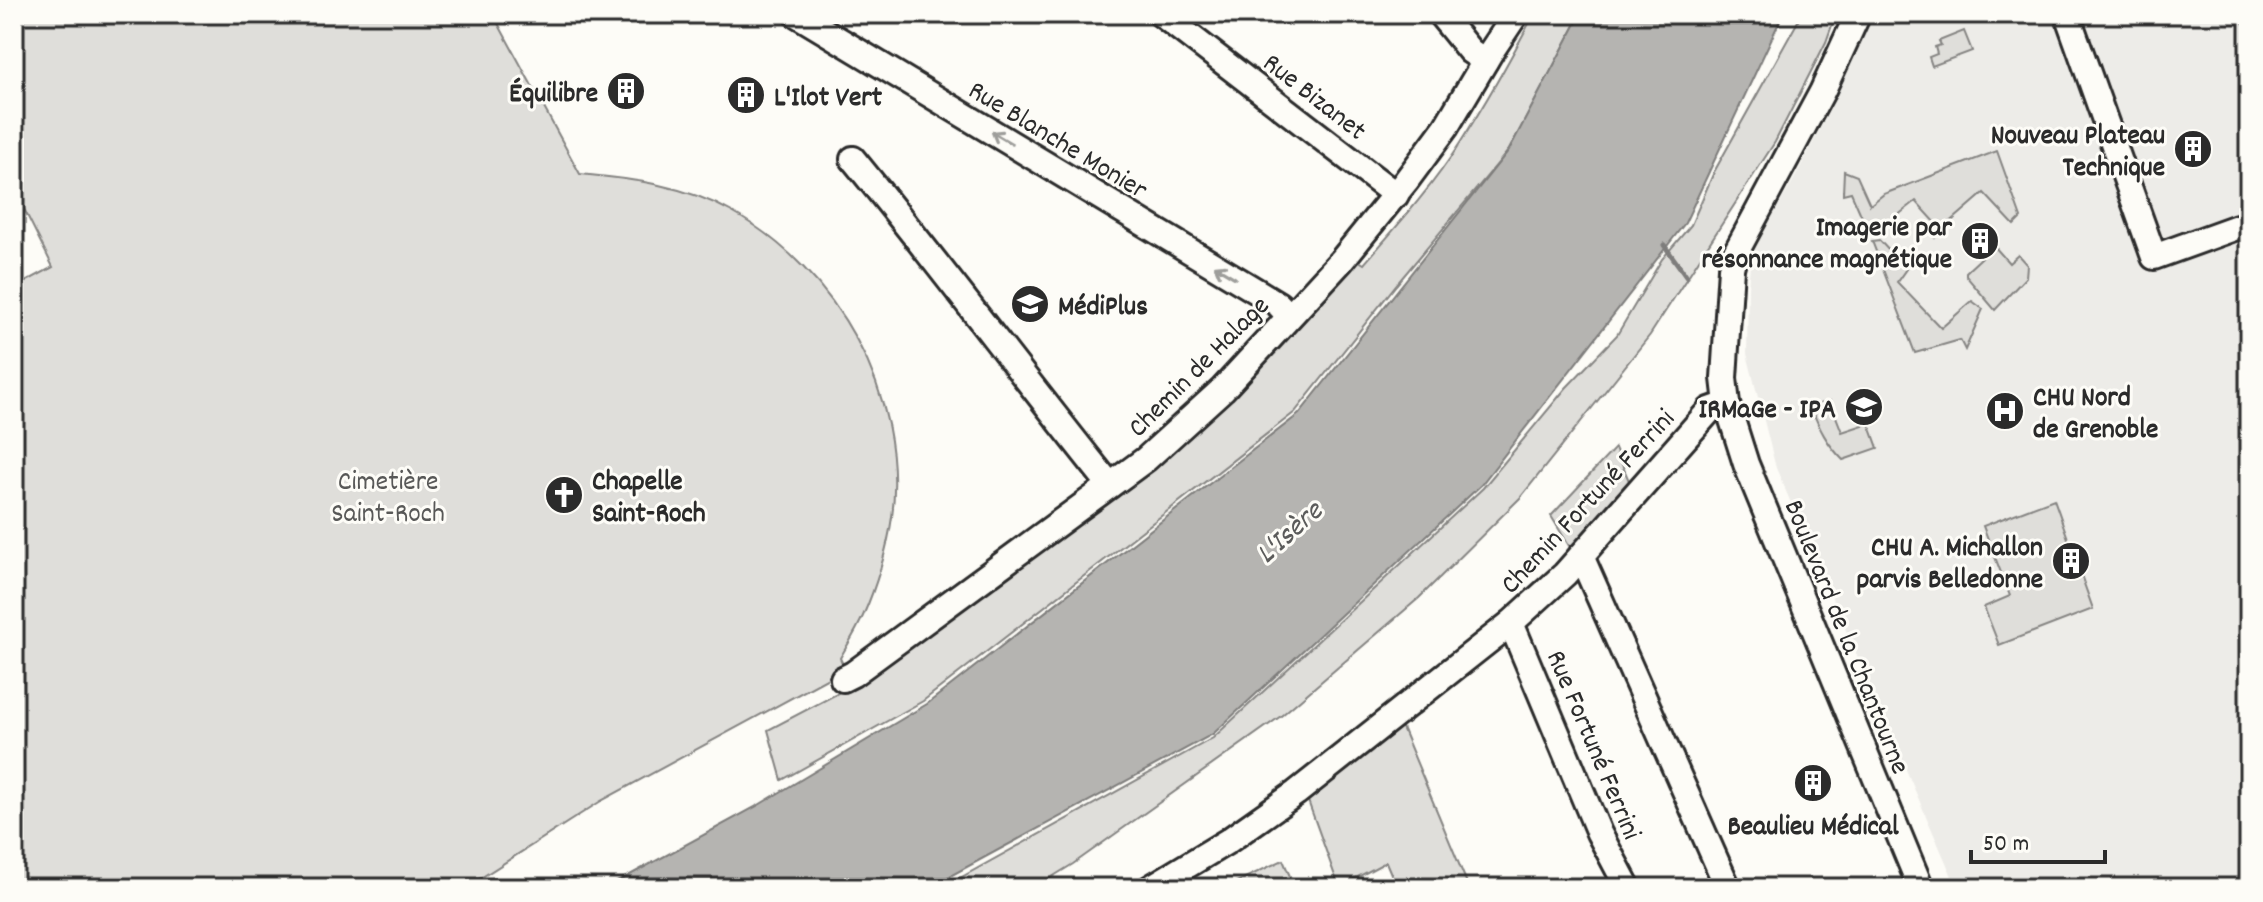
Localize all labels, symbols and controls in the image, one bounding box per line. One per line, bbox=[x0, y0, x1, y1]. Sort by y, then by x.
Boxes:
street label: Rue Bizanet bbox=[1252, 46, 1373, 152]
building icon: Équilibre bbox=[605, 70, 647, 112]
street label: Rue Blanche Monier bbox=[959, 73, 1154, 212]
building icon: L'Ilot Vert bbox=[725, 74, 767, 116]
place label: Équilibre bbox=[509, 76, 598, 116]
place label: L'Ilot Vert bbox=[774, 80, 883, 120]
place label: Nouveau Plateau Technique bbox=[1991, 118, 2165, 190]
building icon: Nouveau Plateau Technique bbox=[2172, 128, 2214, 170]
one-way arrow bbox=[991, 130, 1014, 146]
place label: Imagerie par résonnance magnétique bbox=[1701, 210, 1953, 282]
building icon: Imagerie par résonnance magnétique bbox=[1959, 220, 2001, 262]
one-way arrow bbox=[1214, 264, 1237, 280]
school or university icon: MédiPlus bbox=[1009, 283, 1051, 325]
street label: Chemin de Halage bbox=[1120, 288, 1281, 449]
place label: MédiPlus bbox=[1058, 289, 1148, 329]
place label: CHU Nord de Grenoble bbox=[2033, 380, 2158, 452]
school or university icon: IRMaGe - IPA bbox=[1843, 386, 1885, 428]
hospital icon: CHU Nord de Grenoble bbox=[1984, 390, 2026, 432]
place label: IRMaGe - IPA bbox=[1699, 392, 1836, 432]
street label: Chemin Fortuné Ferrini bbox=[1493, 402, 1686, 605]
park label: Cimetière Saint-Roch bbox=[331, 464, 445, 536]
place label: Chapelle Saint-Roch bbox=[592, 464, 706, 536]
church icon: Chapelle Saint-Roch bbox=[543, 474, 585, 516]
water label: L'Isère bbox=[1248, 491, 1335, 576]
street label: Boulevard de la Chantourne bbox=[1771, 495, 1918, 781]
place label: CHU A. Michallon parvis Belledonne bbox=[1857, 530, 2043, 602]
building icon: CHU A. Michallon parvis Belledonne bbox=[2050, 540, 2092, 582]
street label: Rue Fortuné Ferrini bbox=[1533, 645, 1649, 847]
building icon: Beaulieu Médical bbox=[1792, 762, 1834, 804]
place label: Beaulieu Médical bbox=[1727, 809, 1899, 849]
scale bar bbox=[1971, 814, 2105, 864]
text: 50 m bbox=[1983, 828, 2029, 862]

